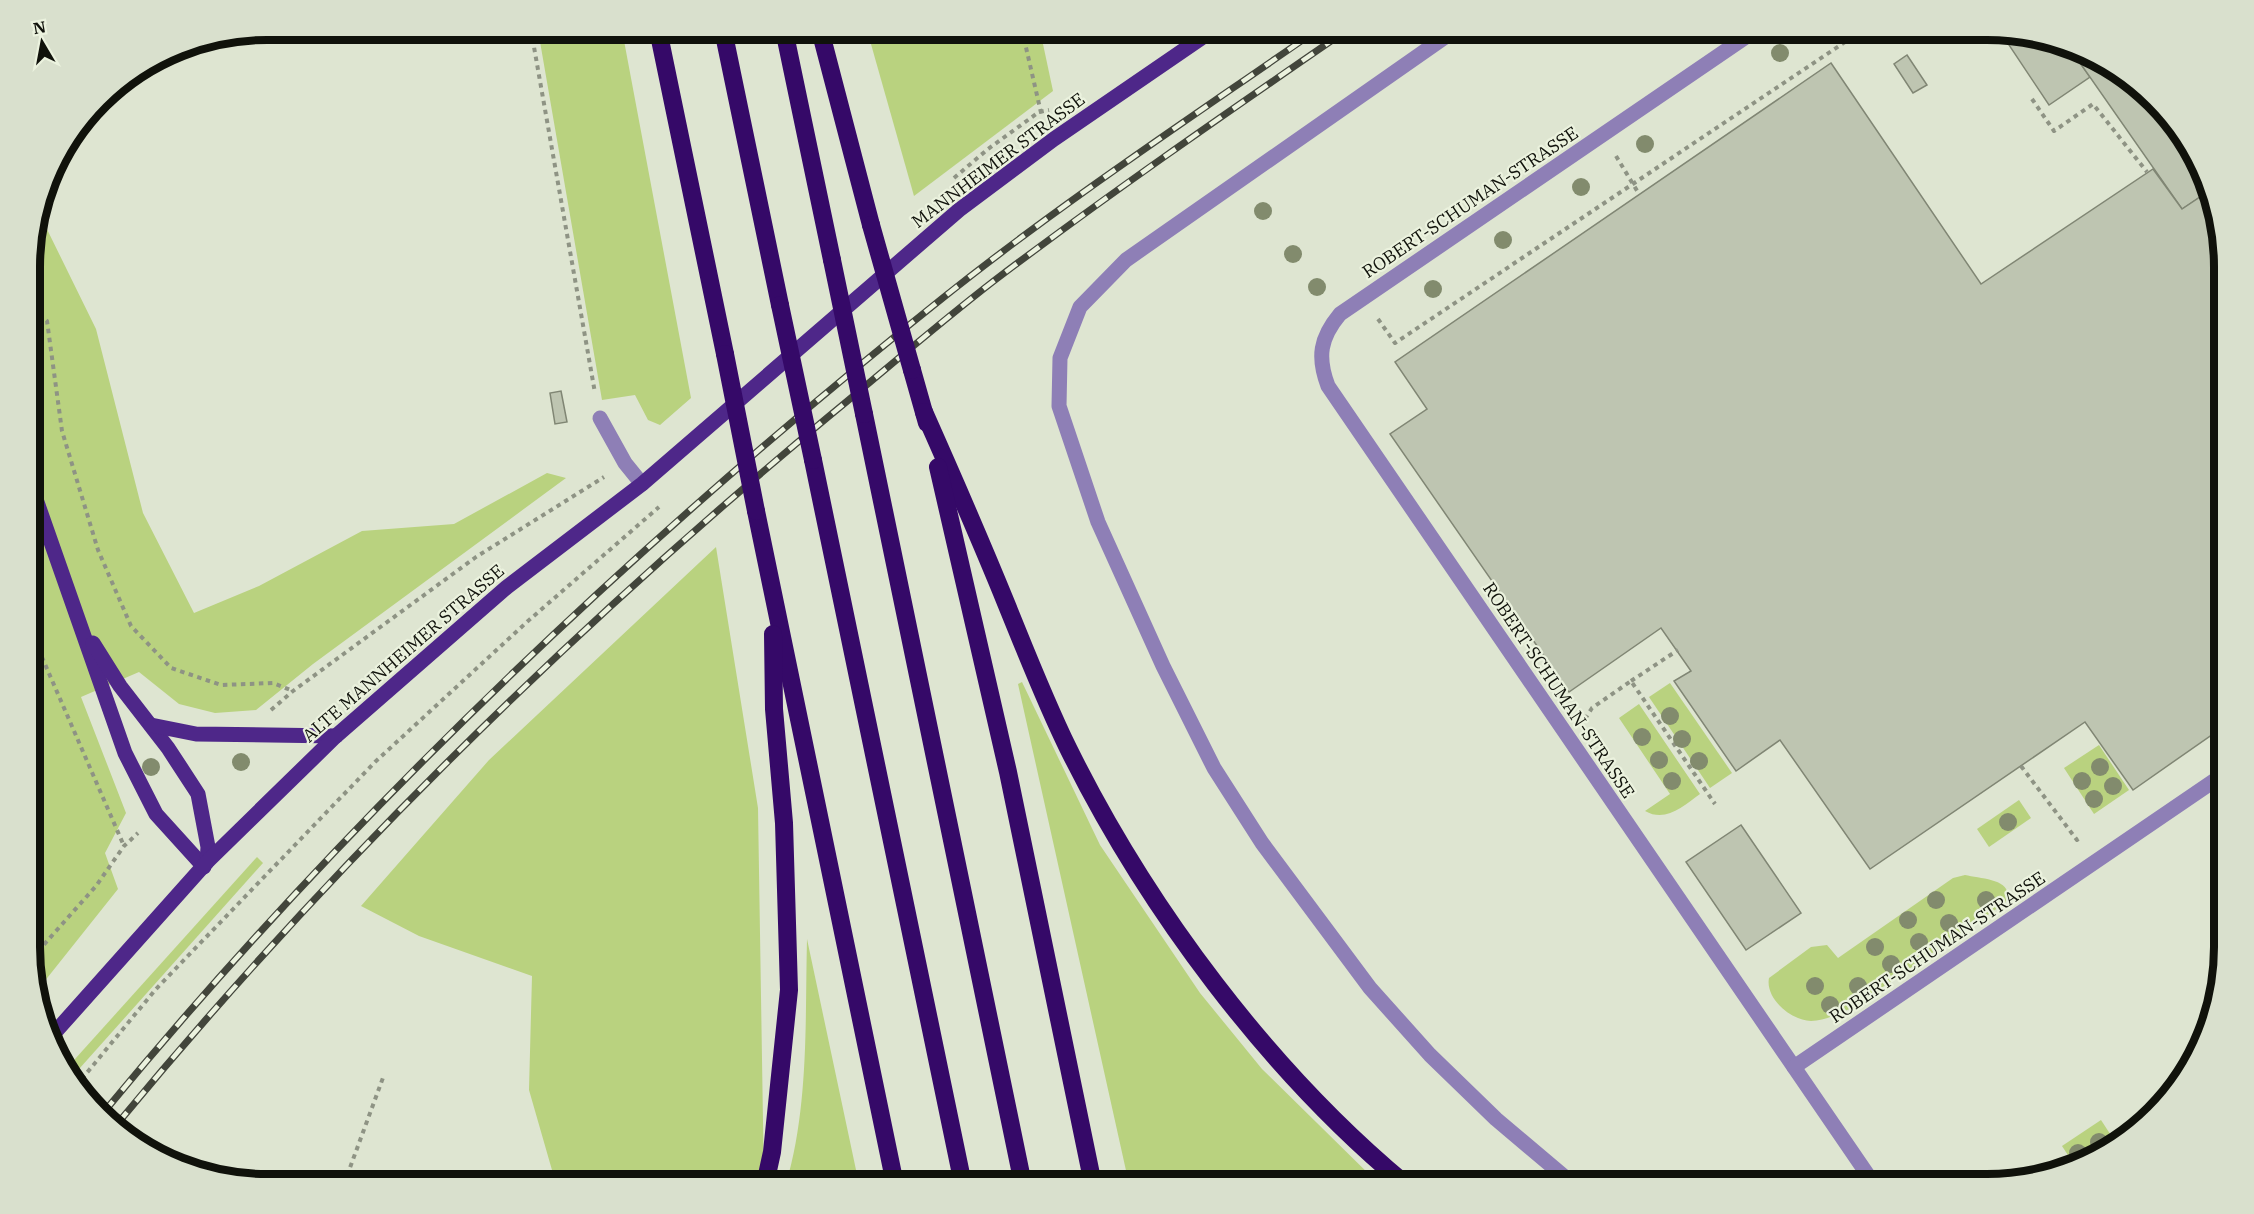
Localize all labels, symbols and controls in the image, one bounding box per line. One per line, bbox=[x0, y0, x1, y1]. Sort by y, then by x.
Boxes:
north arrow bbox=[12, 12, 72, 72]
text: N bbox=[31, 16, 47, 38]
street label: MANNHEIMER STRASSE bbox=[907, 87, 1089, 233]
street label: ROBERT-SCHUMAN-STRASSE bbox=[1358, 121, 1582, 283]
street label: ALTE MANNHEIMER STRASSE bbox=[297, 559, 509, 747]
street label: ROBERT-SCHUMAN-STRASSE bbox=[1478, 578, 1640, 802]
street label: ROBERT-SCHUMAN-STRASSE bbox=[1825, 866, 2049, 1028]

